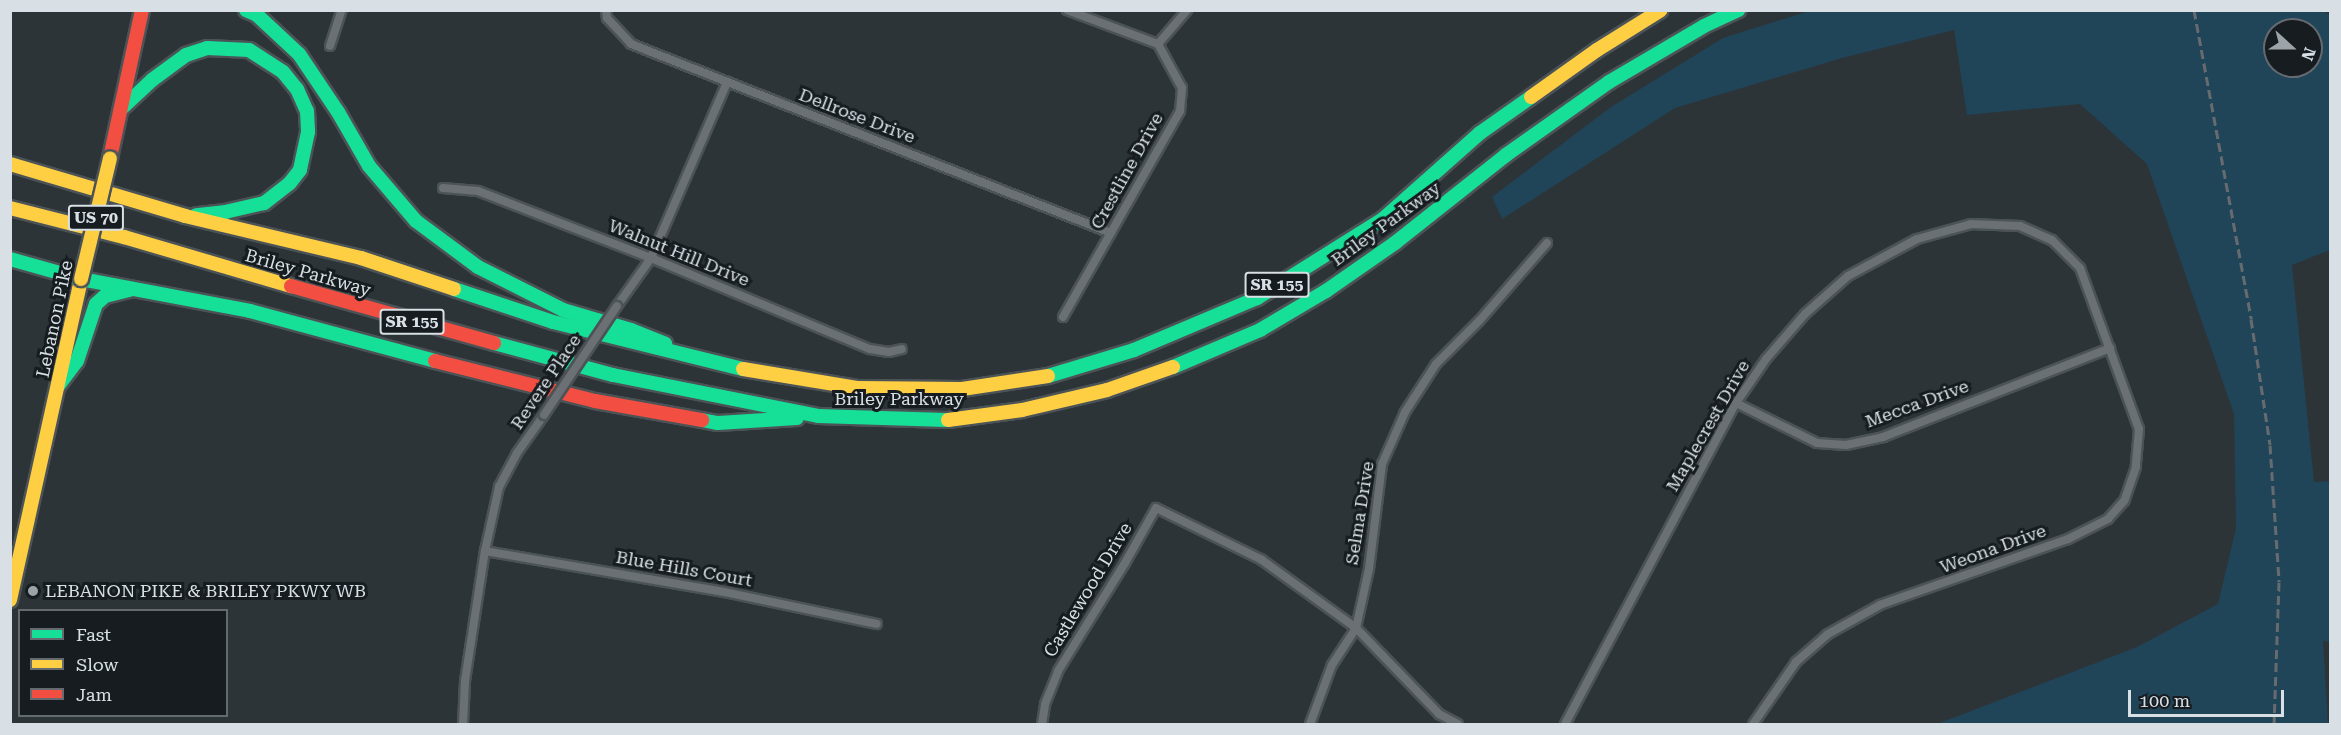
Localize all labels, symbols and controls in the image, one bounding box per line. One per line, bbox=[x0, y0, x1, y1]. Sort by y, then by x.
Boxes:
north arrow bbox=[2263, 18, 2323, 78]
text: N bbox=[2297, 45, 2319, 63]
street label: Dellrose Drive bbox=[796, 84, 918, 148]
street label: Crestline Drive bbox=[1086, 109, 1168, 233]
street label: Briley Parkway bbox=[1327, 177, 1445, 271]
road number: US 70 bbox=[68, 205, 124, 231]
street label: Walnut Hill Drive bbox=[605, 215, 753, 291]
street label: Briley Parkway bbox=[243, 245, 373, 301]
street label: Lebanon Pike bbox=[32, 259, 78, 379]
road number: SR 155 bbox=[1244, 272, 1310, 298]
road number: SR 155 bbox=[379, 309, 445, 335]
street label: Revere Place bbox=[506, 330, 586, 434]
street label: Maplecrest Drive bbox=[1662, 357, 1754, 495]
street label: Mecca Drive bbox=[1862, 375, 1972, 433]
street label: Briley Parkway bbox=[834, 388, 964, 410]
street label: Selma Drive bbox=[1341, 460, 1379, 566]
street label: Castlewood Drive bbox=[1039, 519, 1137, 661]
street label: Weona Drive bbox=[1937, 520, 2049, 578]
street label: Blue Hills Court bbox=[614, 546, 754, 592]
place label: LEBANON PIKE & BRILEY PKWY WB bbox=[45, 580, 366, 602]
marker: LEBANON PIKE & BRILEY PKWY WB bbox=[26, 584, 40, 598]
legend bbox=[18, 609, 228, 717]
text: Fast bbox=[76, 624, 111, 645]
text: Slow bbox=[76, 654, 118, 675]
scale bar bbox=[2131, 678, 2287, 716]
text: Jam bbox=[76, 684, 112, 705]
text: 100 m bbox=[2139, 690, 2190, 711]

